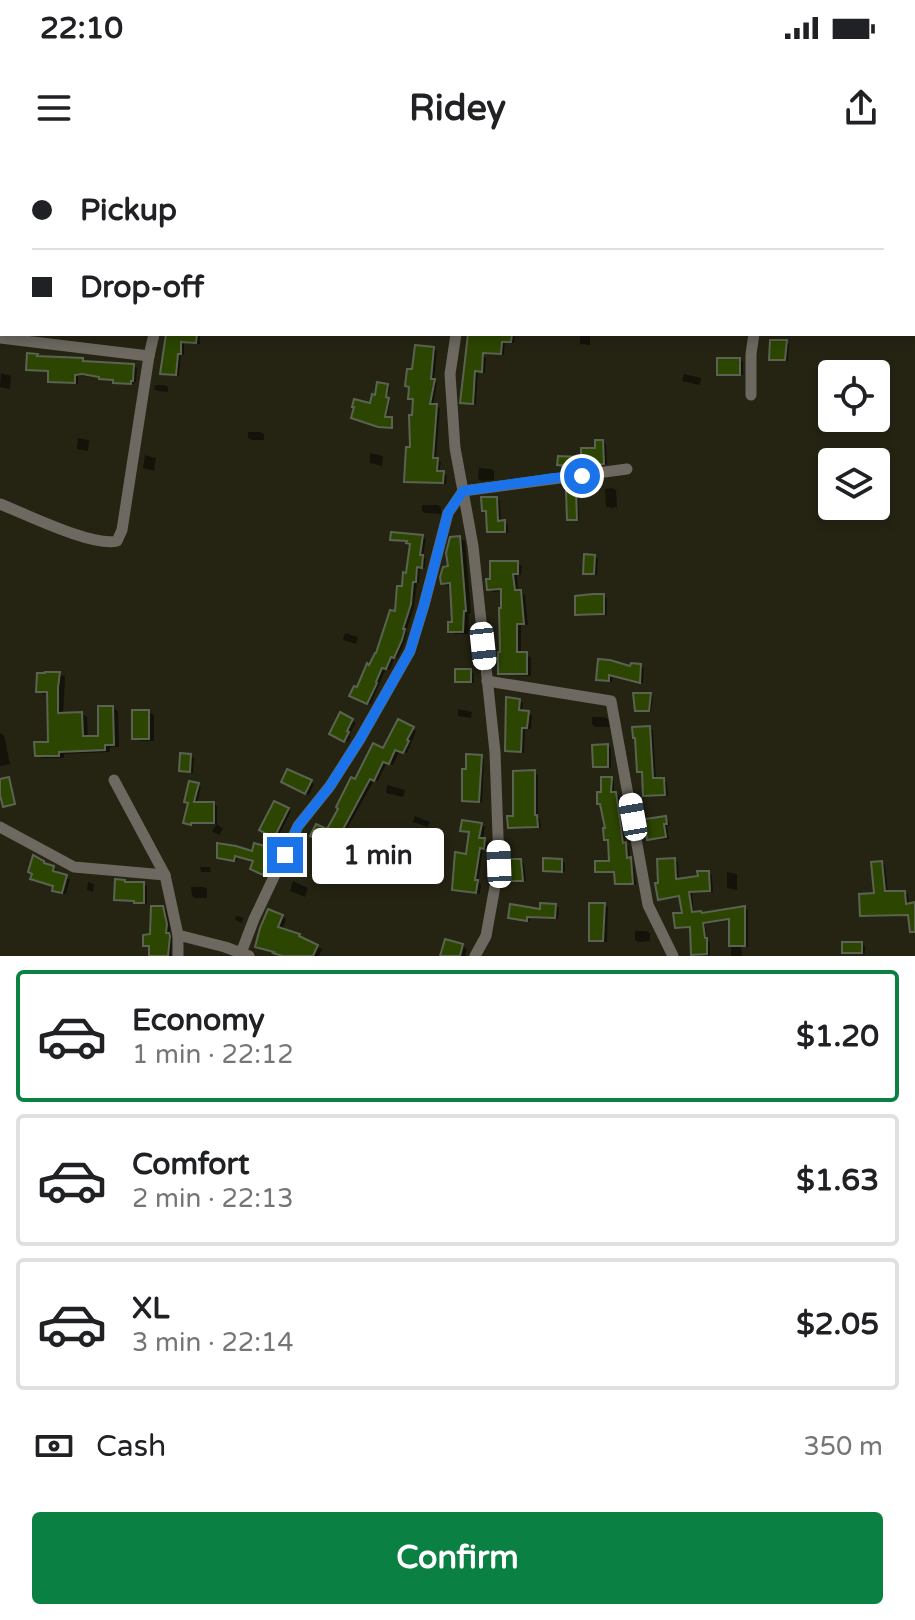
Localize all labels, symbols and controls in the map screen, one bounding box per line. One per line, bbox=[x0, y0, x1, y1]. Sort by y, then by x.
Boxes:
text: 22:10 bbox=[40, 10, 123, 47]
icon: menu bbox=[32, 86, 76, 130]
icon: share bbox=[839, 86, 883, 130]
text: Ridey bbox=[409, 87, 506, 130]
text: Pickup bbox=[80, 192, 177, 229]
text: Drop-off bbox=[80, 269, 204, 306]
map controls bbox=[818, 360, 890, 520]
button: locate bbox=[818, 360, 890, 432]
button: layers bbox=[818, 448, 890, 520]
route start bbox=[564, 458, 600, 494]
car bbox=[469, 621, 497, 671]
car bbox=[617, 791, 649, 843]
callout: 1 min bbox=[313, 827, 445, 883]
route end bbox=[267, 837, 303, 873]
text: 1 min bbox=[343, 840, 413, 871]
car bbox=[486, 840, 512, 888]
icon: car bbox=[36, 1000, 108, 1072]
text: Economy bbox=[132, 1002, 265, 1039]
text: $1.20 bbox=[796, 1018, 879, 1055]
text: 1 min · 22:12 bbox=[132, 1039, 294, 1070]
icon: car bbox=[36, 1144, 108, 1216]
text: Comfort bbox=[132, 1146, 250, 1183]
text: $1.63 bbox=[796, 1162, 879, 1199]
text: 2 min · 22:13 bbox=[132, 1183, 294, 1214]
icon: car bbox=[36, 1288, 108, 1360]
text: XL bbox=[132, 1290, 169, 1327]
text: $2.05 bbox=[796, 1306, 879, 1343]
text: 3 min · 22:14 bbox=[132, 1327, 294, 1358]
icon: cash bbox=[32, 1424, 76, 1468]
text: Cash bbox=[96, 1428, 166, 1465]
text: 350 m bbox=[803, 1431, 883, 1462]
button: Confirm bbox=[32, 1512, 883, 1604]

